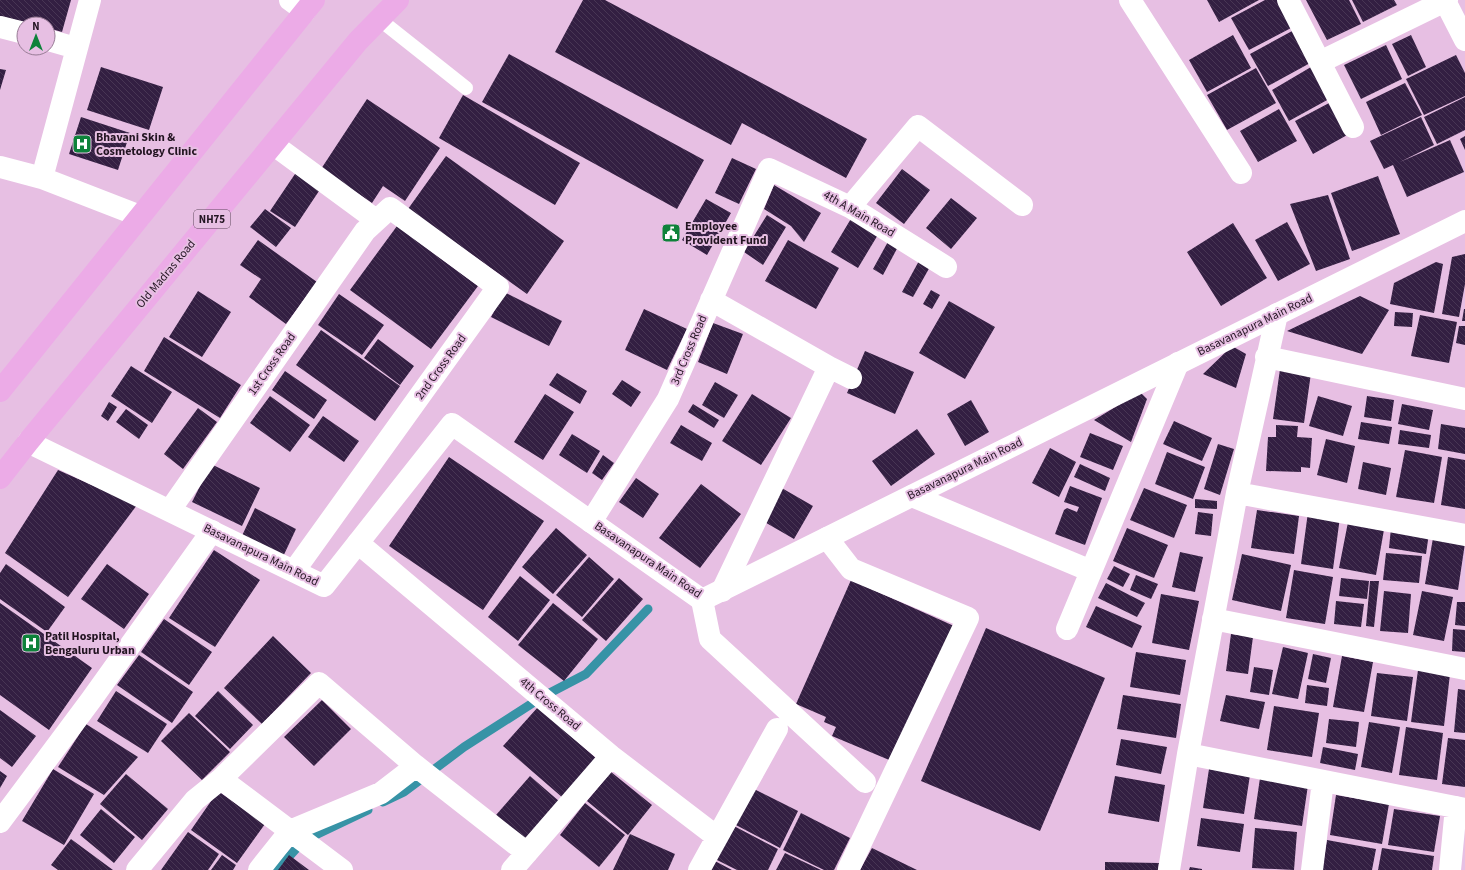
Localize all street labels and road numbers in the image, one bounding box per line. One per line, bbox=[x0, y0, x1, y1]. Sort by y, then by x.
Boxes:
street label: 4th A Main Road bbox=[820, 187, 898, 241]
road number: NH75 bbox=[194, 210, 230, 228]
street label: Old Madras Road bbox=[132, 236, 200, 312]
street label: Basavanapura Main Road bbox=[1195, 290, 1315, 360]
street label: 3rd Cross Road bbox=[667, 312, 711, 388]
street label: 1st Cross Road bbox=[244, 329, 300, 399]
street label: 2nd Cross Road bbox=[411, 331, 471, 403]
street label: Basavanapura Main Road bbox=[905, 434, 1025, 504]
street label: Basavanapura Main Road bbox=[591, 518, 705, 602]
street label: Basavanapura Main Road bbox=[201, 520, 321, 590]
street label: 4th Cross Road bbox=[516, 674, 584, 734]

